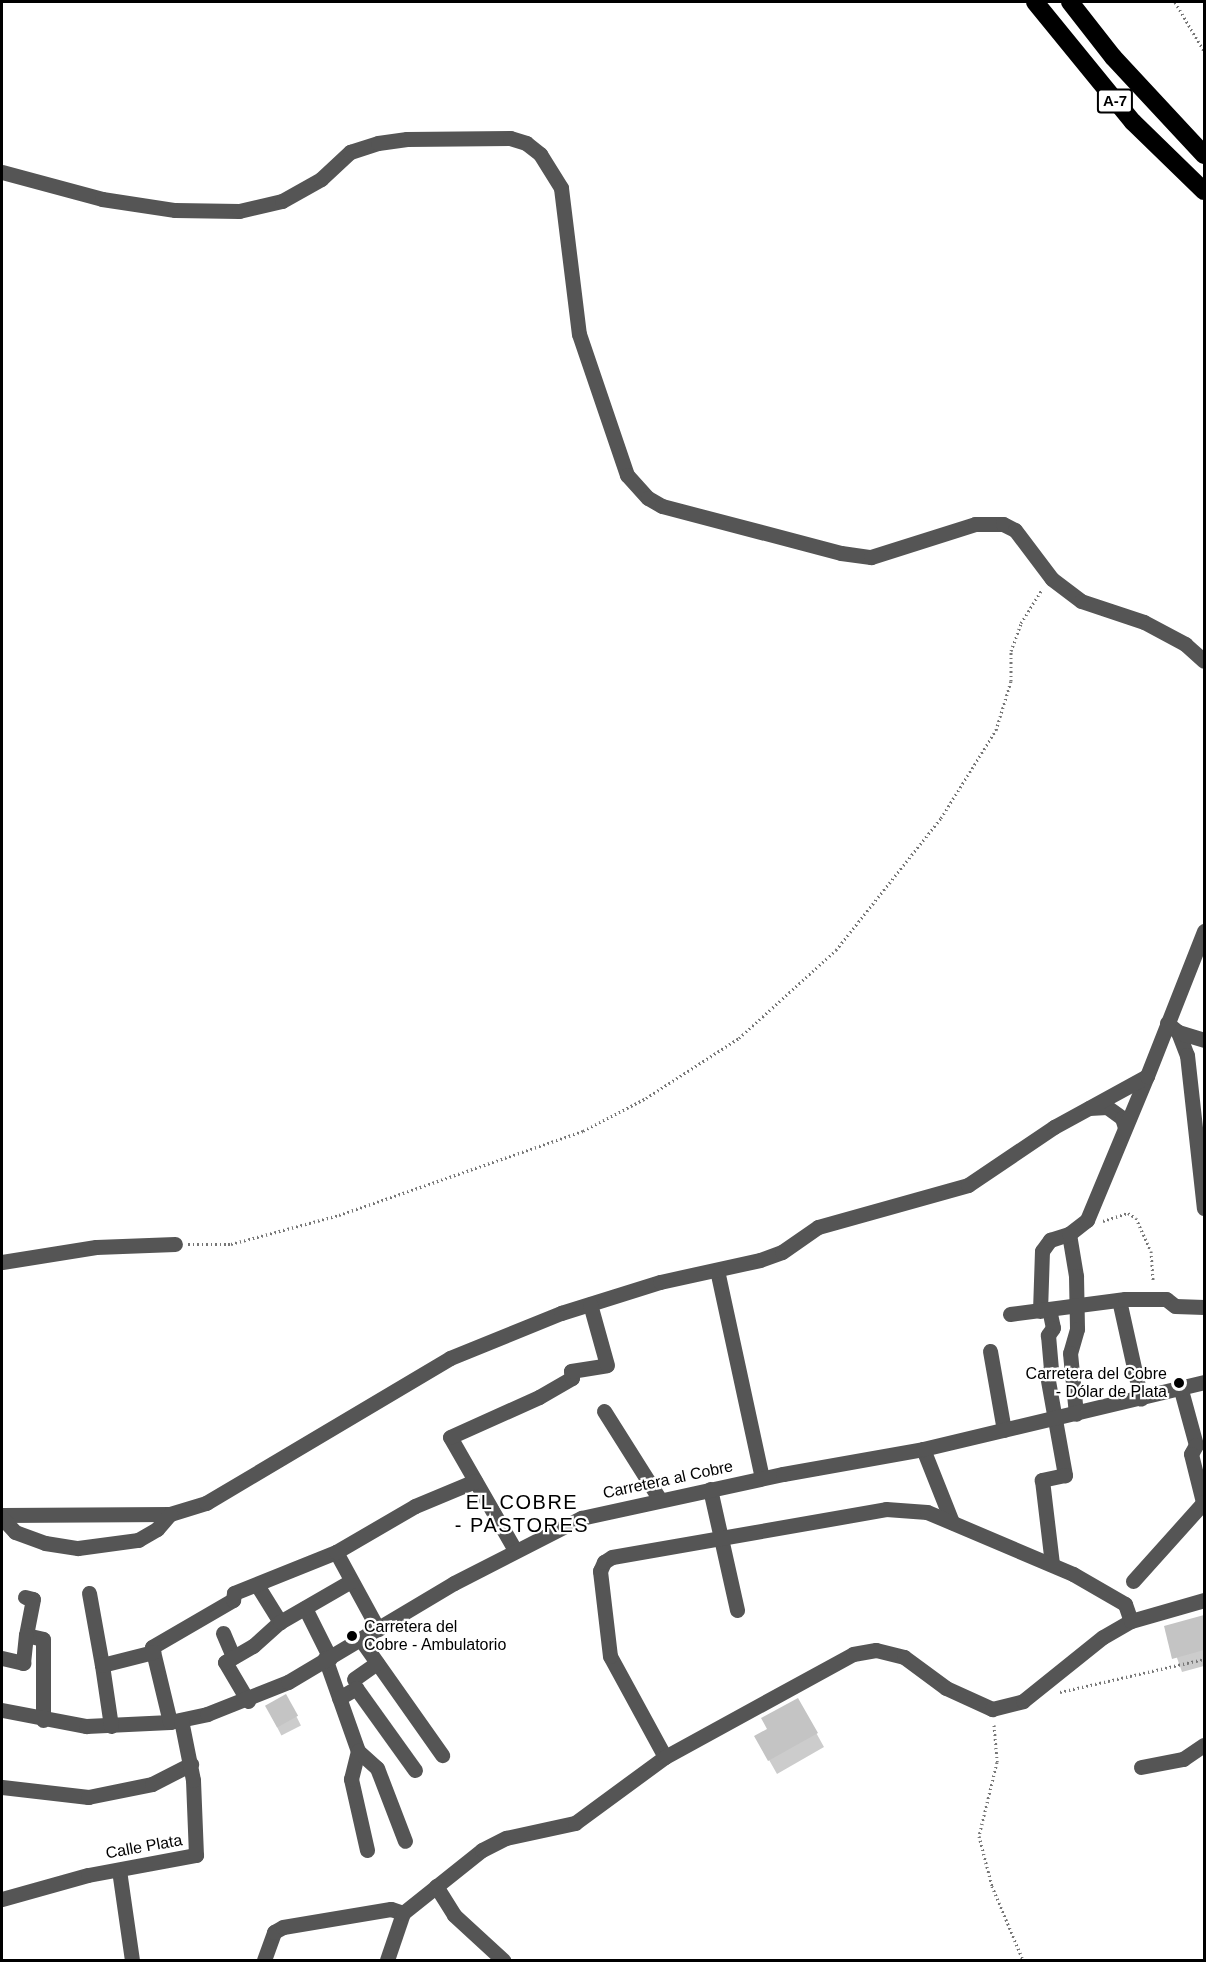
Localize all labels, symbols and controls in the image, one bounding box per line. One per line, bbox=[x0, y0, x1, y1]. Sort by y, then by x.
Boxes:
road number: A-7 bbox=[1096, 89, 1134, 113]
place label: Carretera del Cobre - Dólar de Plata bbox=[1026, 1364, 1167, 1402]
marker: Carretera del Cobre - Dólar de Plata bbox=[1172, 1376, 1186, 1390]
street label: Carretera al Cobre bbox=[601, 1457, 735, 1503]
district label: EL COBRE - PASTORES bbox=[455, 1491, 589, 1538]
place label: Carretera del Cobre - Ambulatorio bbox=[364, 1617, 507, 1655]
marker: Carretera del Cobre - Ambulatorio bbox=[345, 1629, 359, 1643]
street label: Calle Plata bbox=[104, 1831, 184, 1863]

